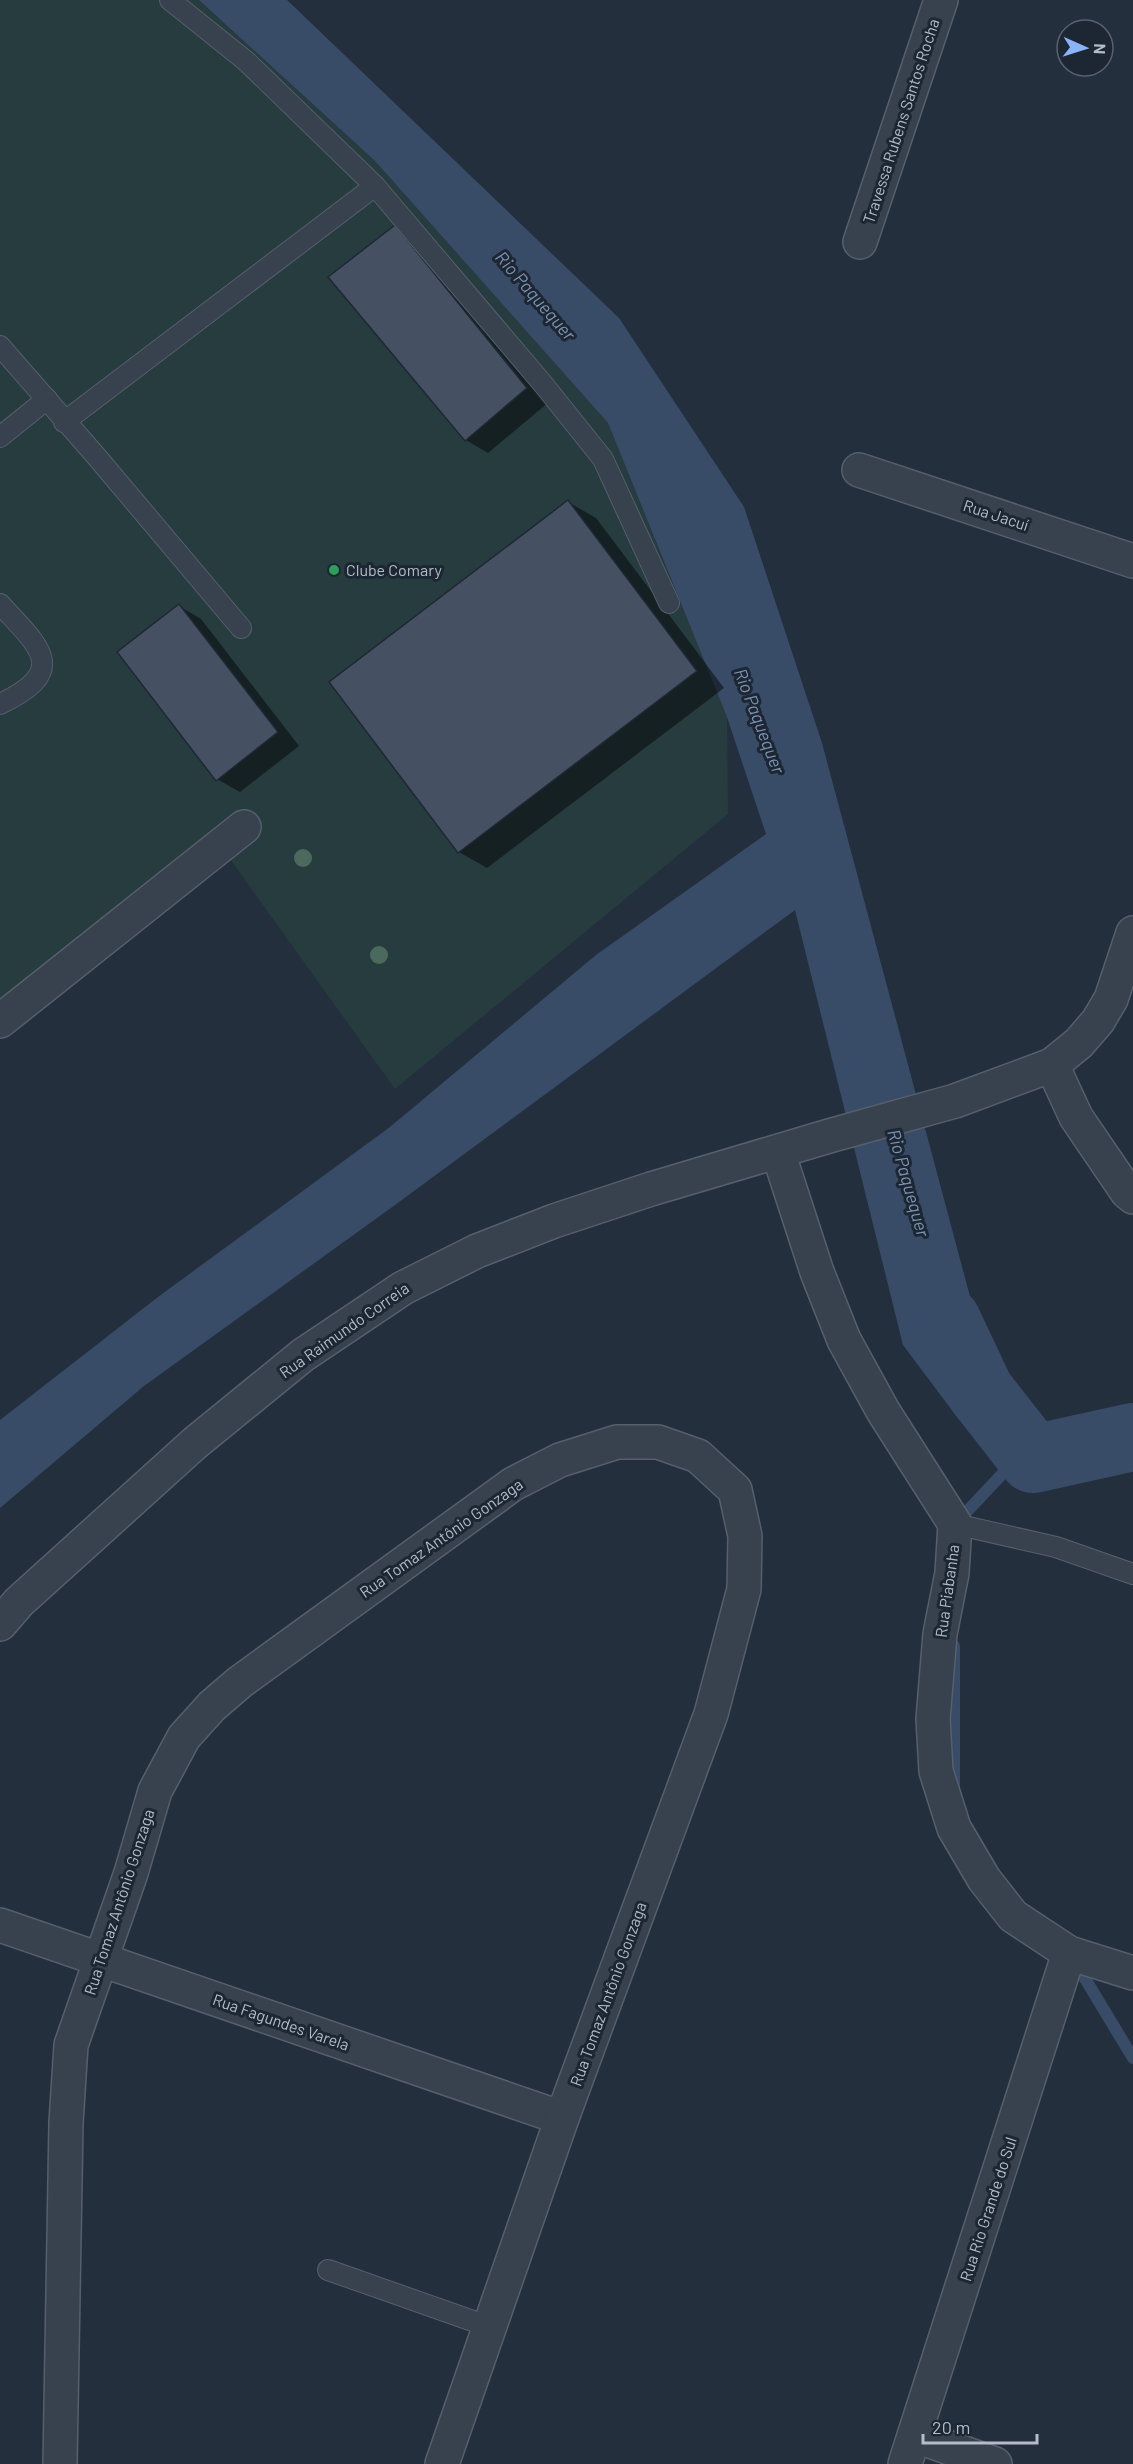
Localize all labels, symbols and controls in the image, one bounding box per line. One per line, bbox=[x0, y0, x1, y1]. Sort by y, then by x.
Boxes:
street label: Travessa Rubens Santos Rocha bbox=[858, 16, 943, 226]
north arrow bbox=[1055, 18, 1115, 78]
text: N bbox=[1091, 43, 1110, 55]
water label: Rio Paquequer bbox=[491, 246, 581, 345]
street label: Rua Jacuí bbox=[961, 495, 1032, 534]
place label: Clube Comary bbox=[346, 560, 442, 579]
marker: Clube Comary bbox=[327, 563, 341, 577]
water label: Rio Paquequer bbox=[730, 665, 790, 777]
water label: Rio Paquequer bbox=[883, 1126, 935, 1240]
street label: Rua Raimundo Correia bbox=[275, 1278, 412, 1381]
street label: Rua Tomaz Antônio Gonzaga bbox=[356, 1474, 526, 1601]
street label: Rua Piabanha bbox=[931, 1543, 962, 1639]
street label: Rua Tomaz Antônio Gonzaga bbox=[79, 1806, 158, 1997]
street label: Rua Tomaz Antônio Gonzaga bbox=[565, 1899, 650, 2088]
street label: Rua Fagundes Varela bbox=[210, 1989, 352, 2054]
street label: Rua Rio Grande do Sul bbox=[955, 2134, 1020, 2283]
scale bar bbox=[923, 2407, 1037, 2445]
text: 20 m bbox=[932, 2416, 970, 2438]

